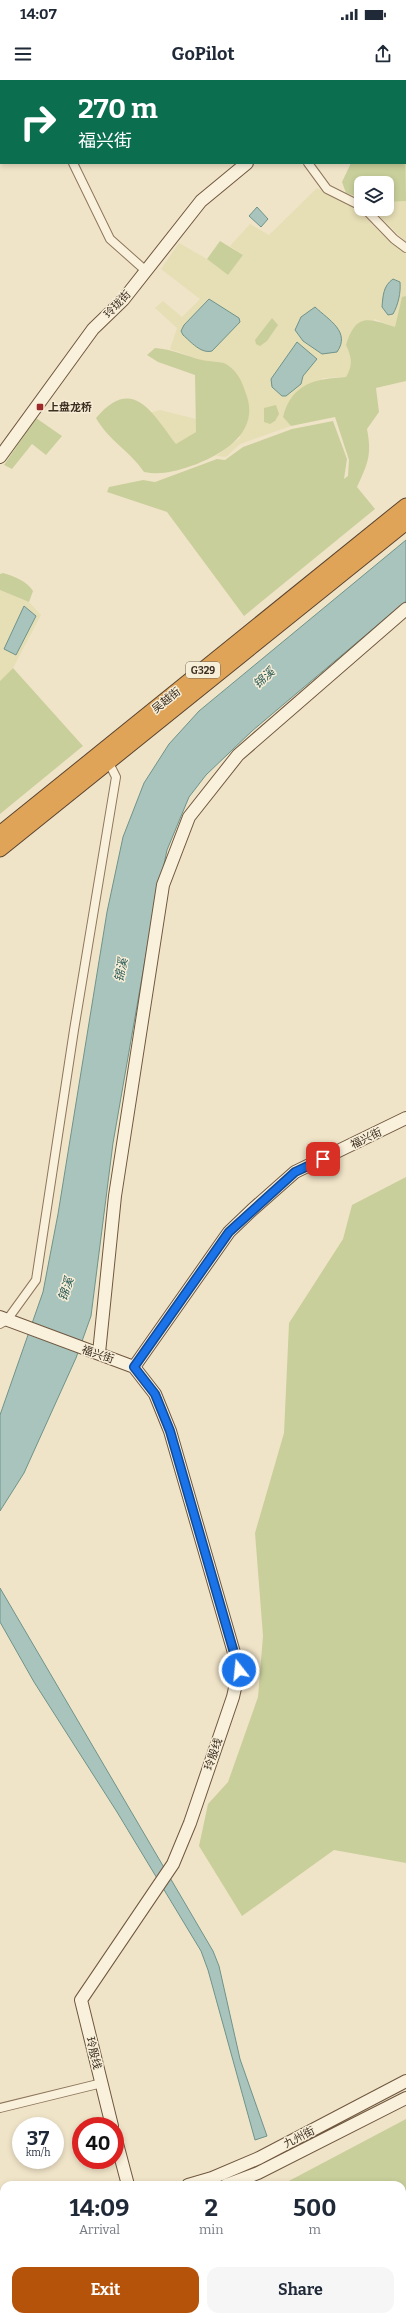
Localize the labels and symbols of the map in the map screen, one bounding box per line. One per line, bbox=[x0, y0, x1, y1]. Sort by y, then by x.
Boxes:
street label: 玲珑街 bbox=[101, 288, 133, 321]
place label: 上盘龙桥 bbox=[48, 401, 92, 414]
marker: 上盘龙桥 bbox=[35, 402, 45, 412]
road number: G329 bbox=[186, 662, 220, 678]
water label: 锦溪 bbox=[250, 663, 279, 691]
street label: 吴越街 bbox=[149, 685, 183, 716]
water label: 锦溪 bbox=[112, 955, 131, 983]
street label: 福兴街 bbox=[349, 1125, 384, 1152]
pin bbox=[306, 1142, 340, 1176]
water label: 锦溪 bbox=[56, 1274, 77, 1303]
street label: 福兴街 bbox=[80, 1343, 116, 1366]
position arrow bbox=[218, 1649, 260, 1691]
street label: 玲殷线 bbox=[202, 1736, 225, 1772]
street label: 玲殷线 bbox=[83, 2036, 104, 2071]
speed limit sign: 40 bbox=[72, 2117, 124, 2169]
street label: 九州街 bbox=[282, 2124, 317, 2151]

